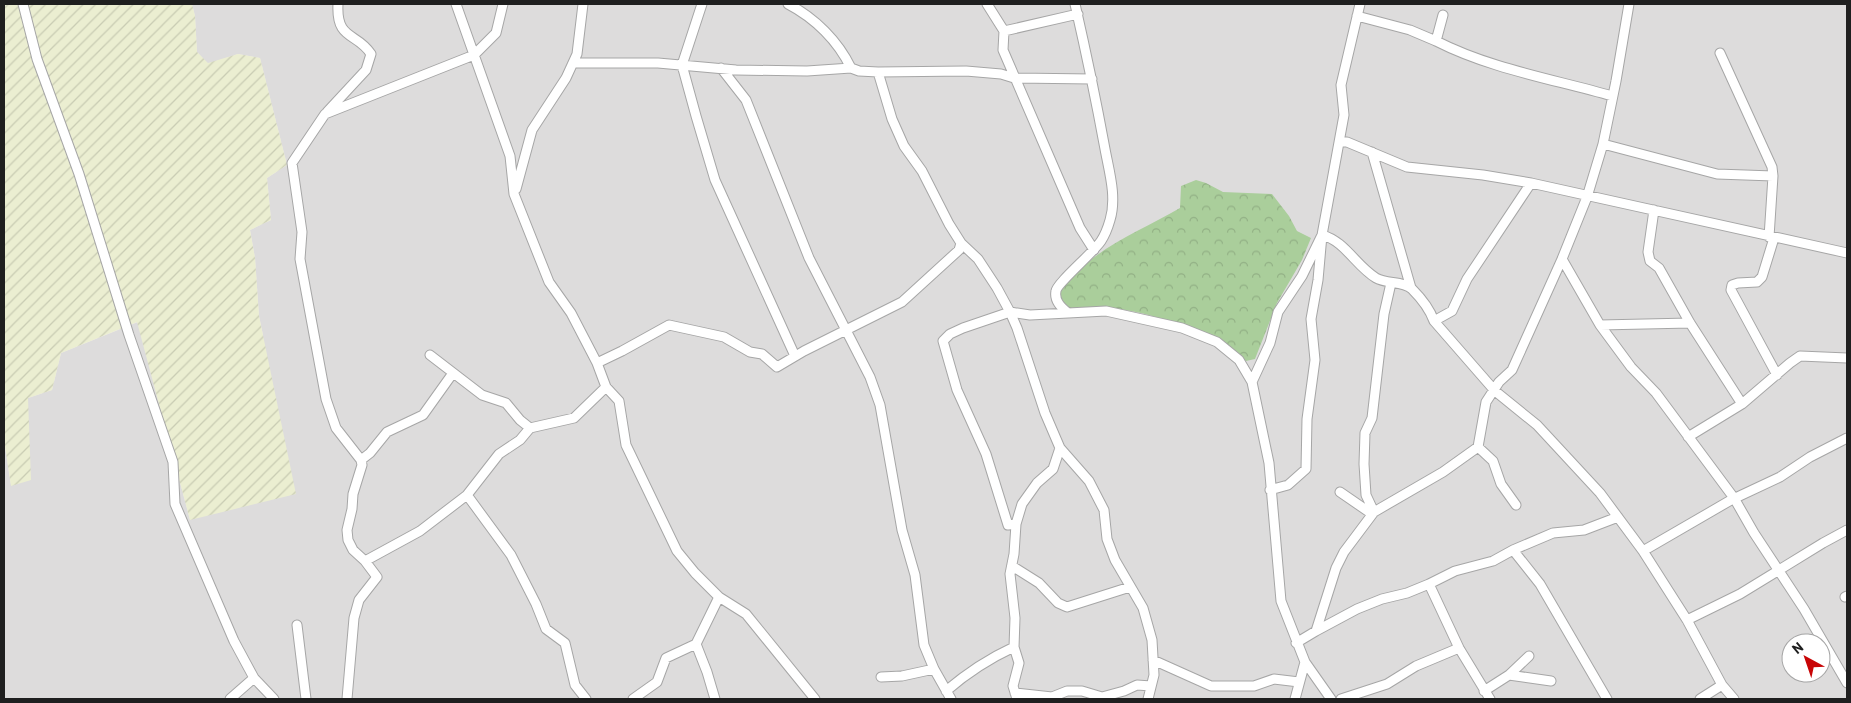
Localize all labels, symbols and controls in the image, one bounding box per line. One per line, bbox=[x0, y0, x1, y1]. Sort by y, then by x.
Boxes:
north arrow bbox=[1781, 633, 1831, 683]
text: N bbox=[1788, 638, 1806, 657]

